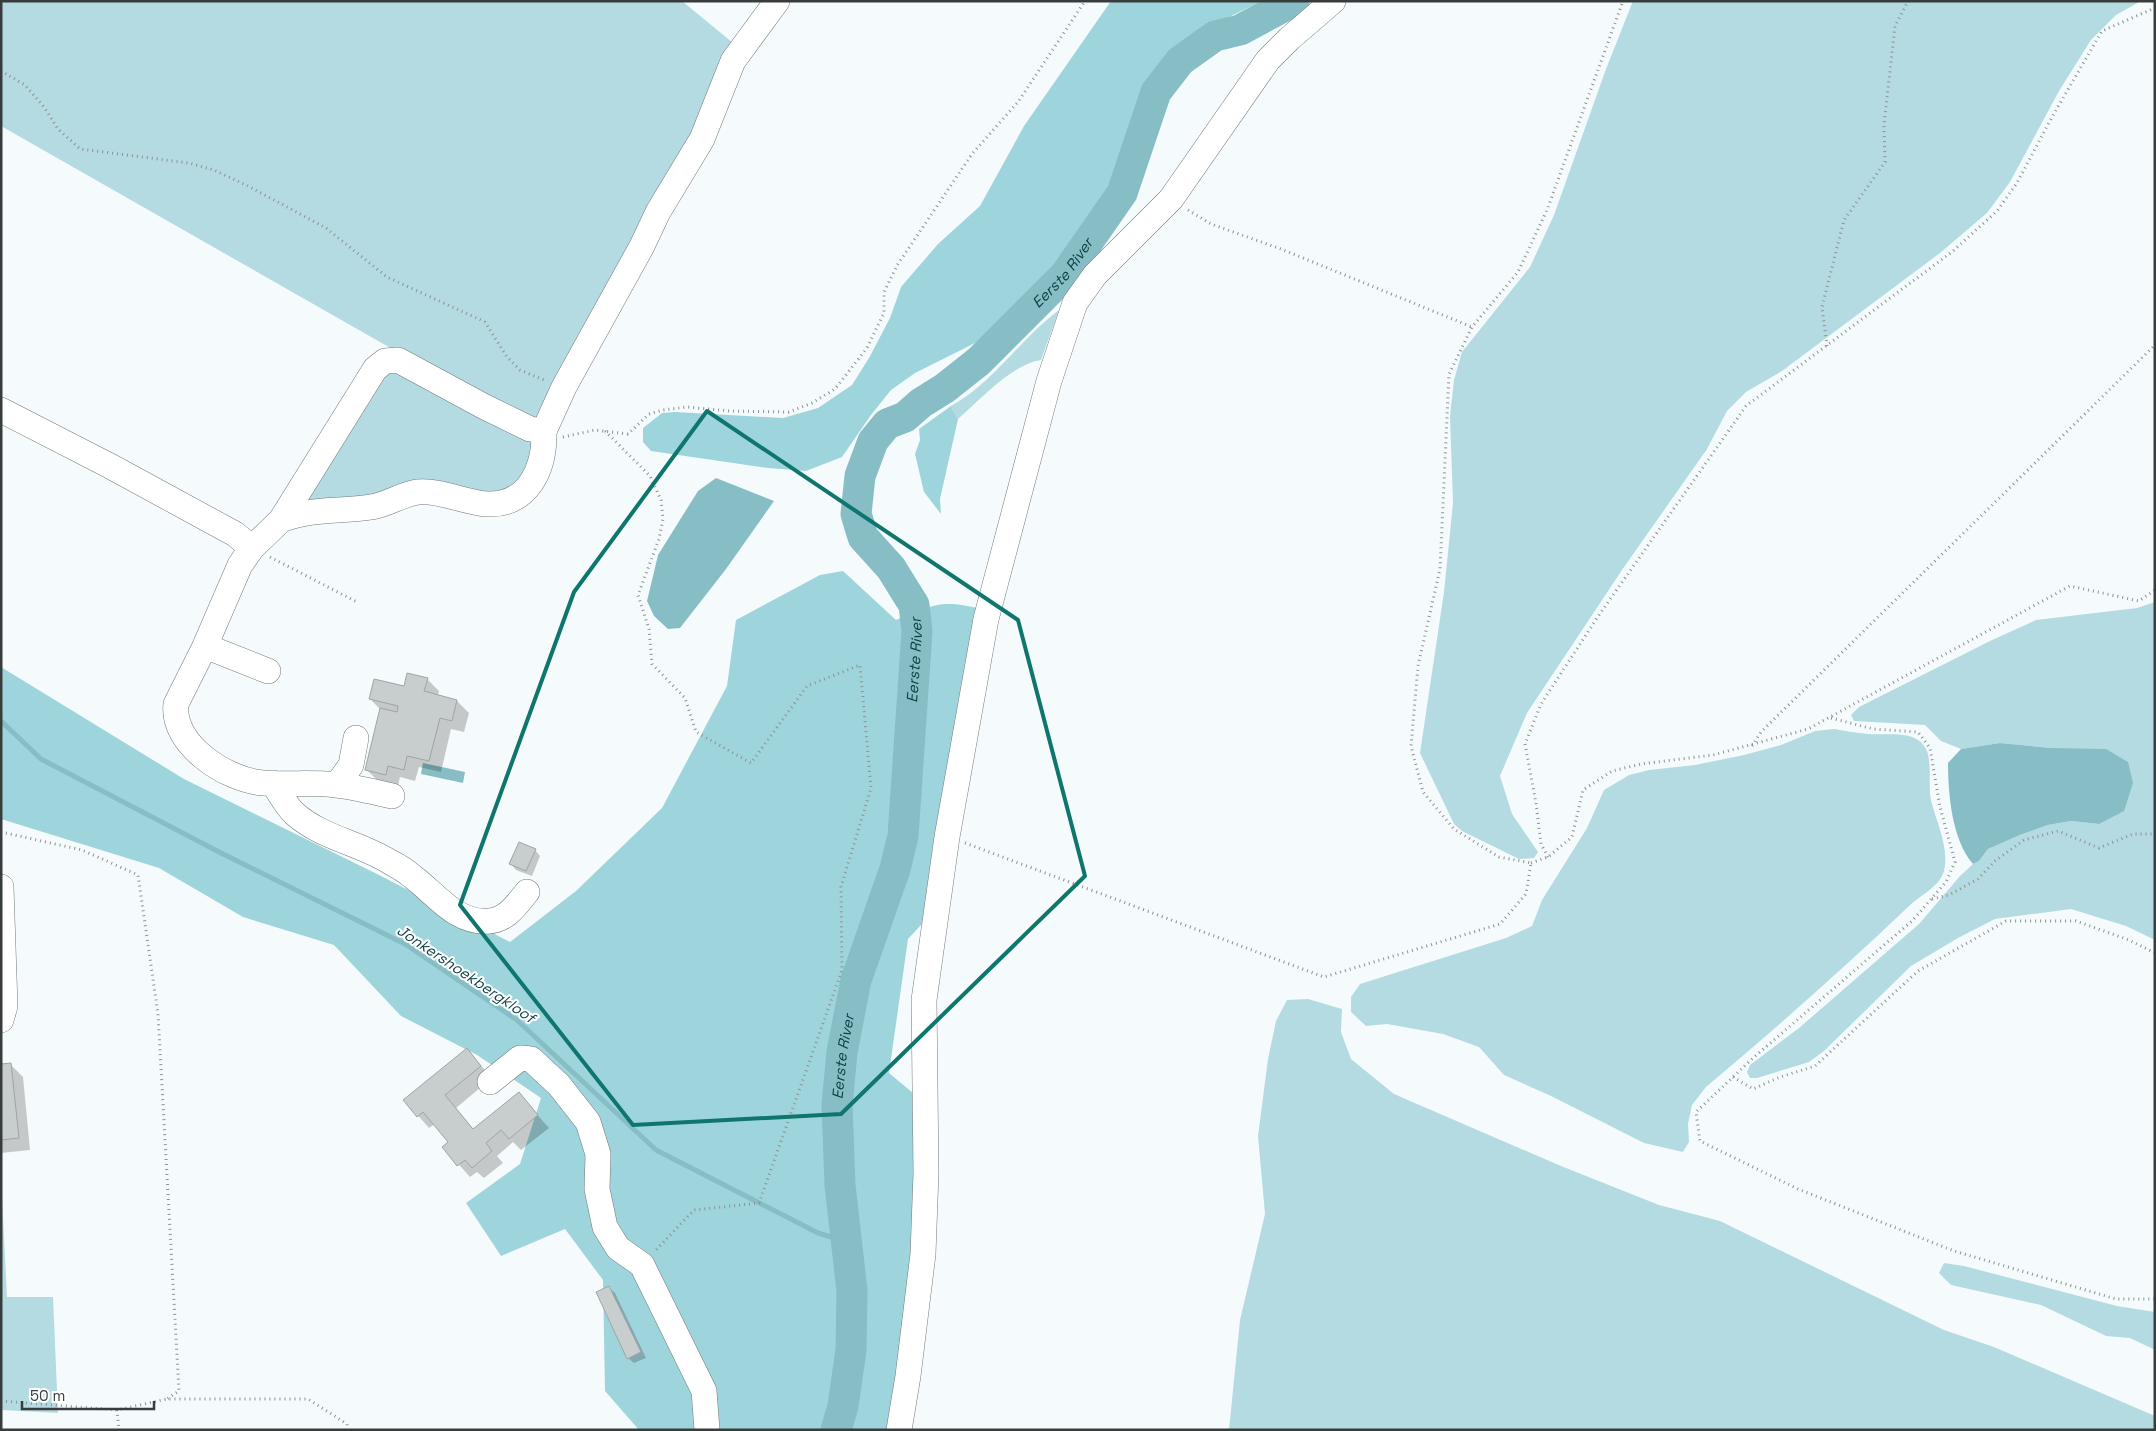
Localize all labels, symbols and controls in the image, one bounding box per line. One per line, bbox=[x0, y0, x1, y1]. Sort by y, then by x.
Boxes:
water label: Eerste River bbox=[1028, 233, 1098, 312]
water label: Eerste River bbox=[902, 615, 926, 703]
water label: Jonkershoekbergkloof bbox=[394, 920, 541, 1028]
water label: Eerste River bbox=[828, 1011, 858, 1100]
scale bar bbox=[22, 1378, 155, 1410]
text: 50 m bbox=[30, 1386, 65, 1405]

